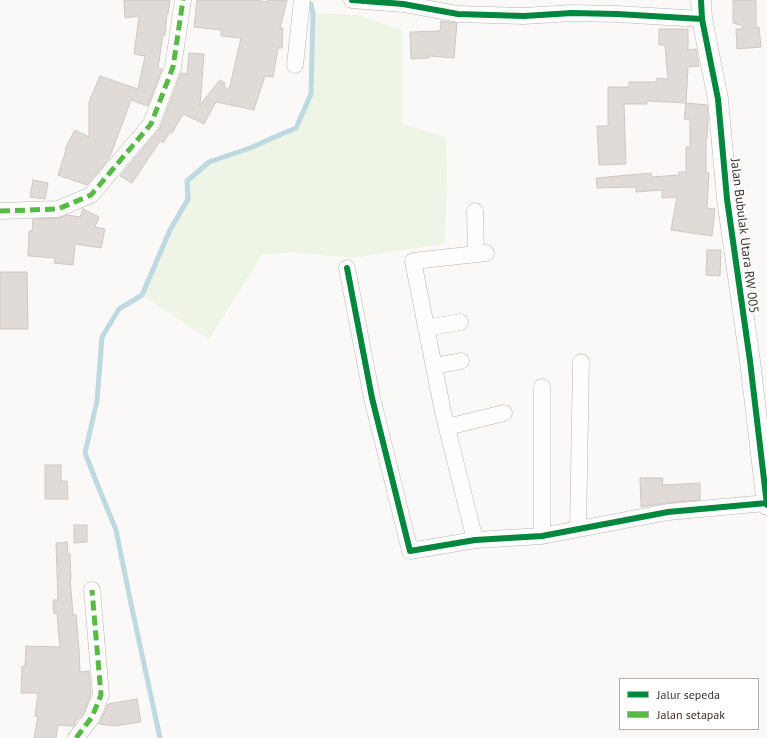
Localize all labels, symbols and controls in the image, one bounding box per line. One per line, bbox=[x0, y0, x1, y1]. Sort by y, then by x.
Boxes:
street label: Jalan Bubulak Utara RW 005 bbox=[727, 158, 761, 314]
legend bbox=[619, 678, 759, 730]
text: Jalur sepeda bbox=[657, 687, 720, 702]
text: Jalan setapak bbox=[657, 707, 725, 722]

